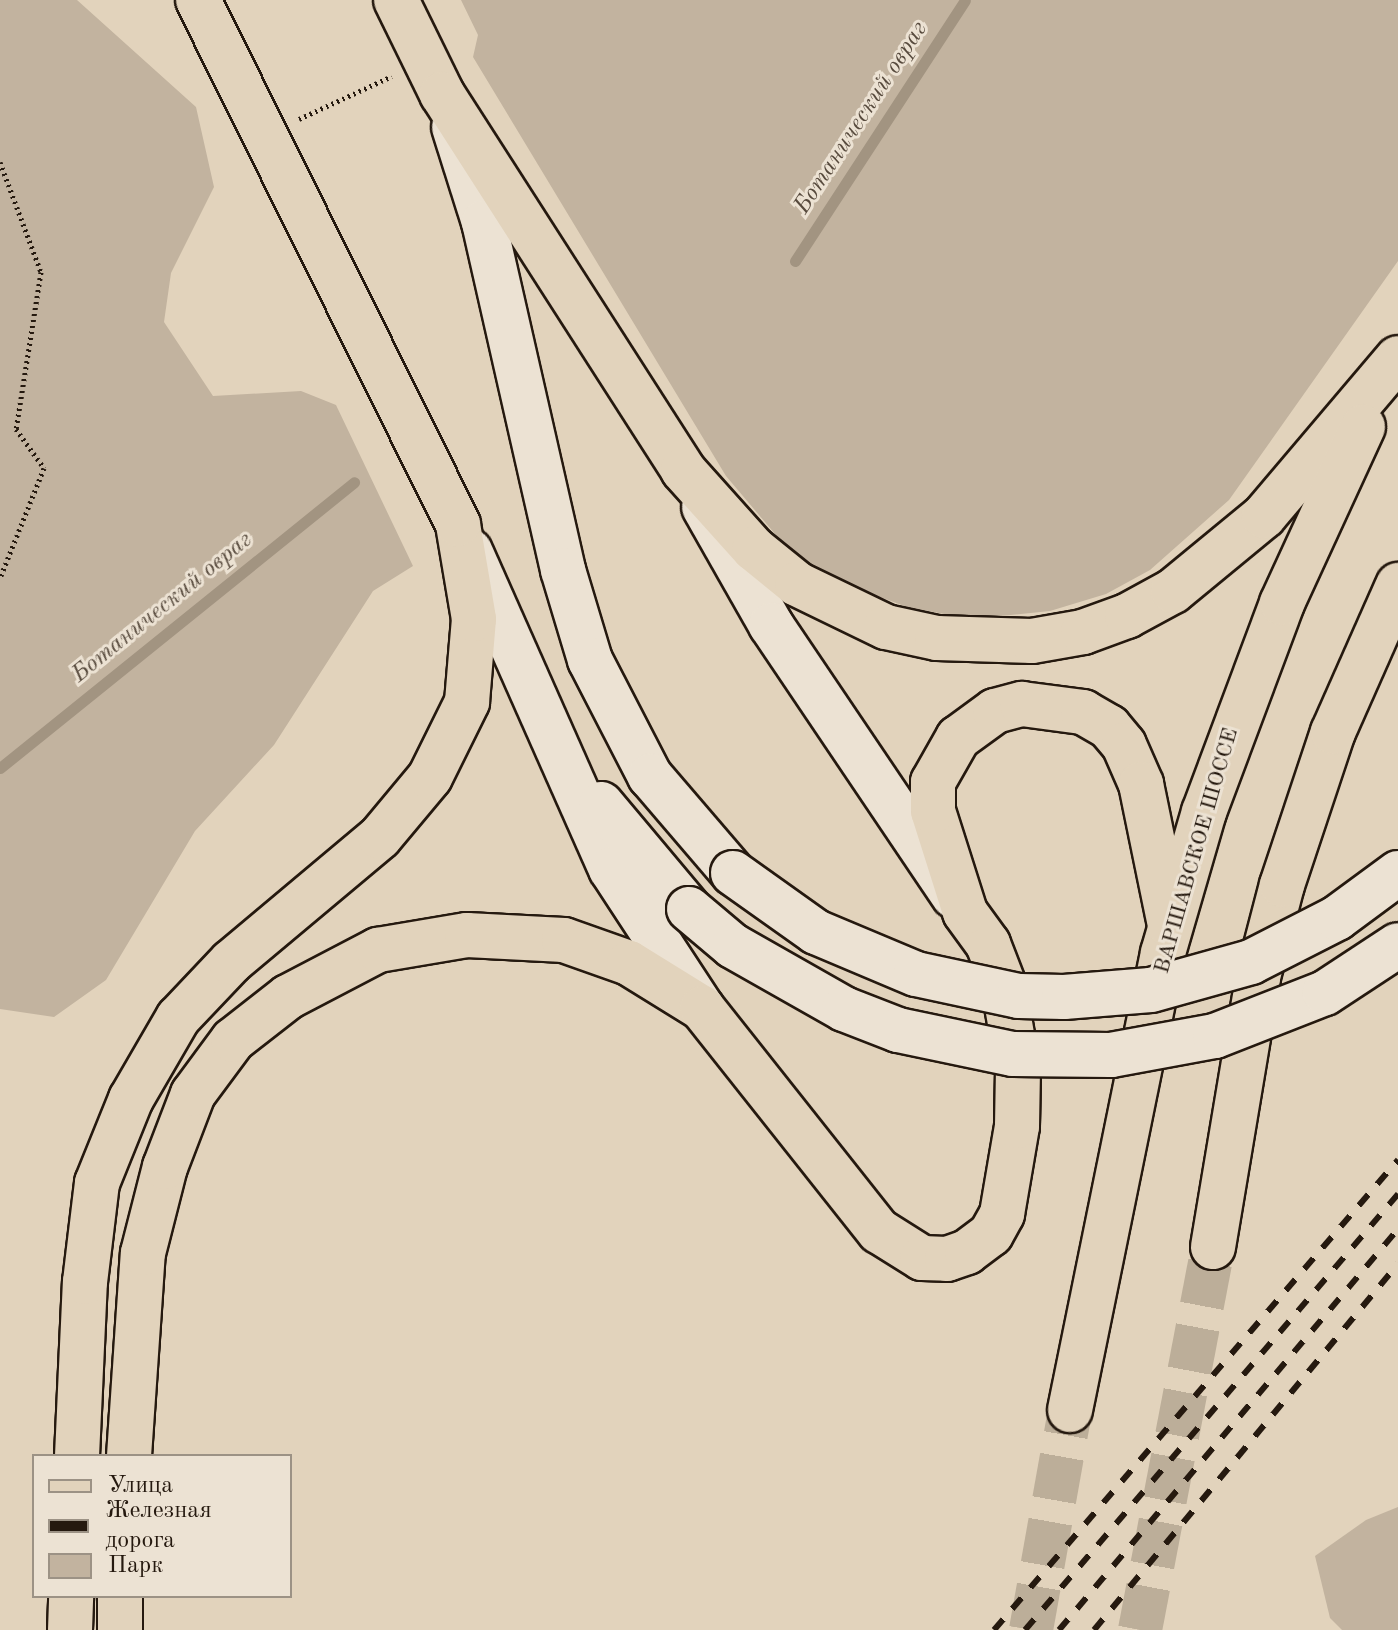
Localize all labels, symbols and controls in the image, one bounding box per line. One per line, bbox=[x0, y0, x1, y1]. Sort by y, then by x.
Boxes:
water label: Ботанический овраг bbox=[789, 16, 935, 220]
water label: Ботанический овраг bbox=[67, 526, 259, 690]
street label: ВАРШАВСКОЕ ШОССЕ bbox=[1149, 725, 1245, 977]
legend bbox=[32, 1454, 292, 1598]
text: Улица bbox=[108, 1474, 173, 1498]
text: Железная дорога bbox=[105, 1499, 212, 1553]
text: Парк bbox=[108, 1554, 163, 1578]

